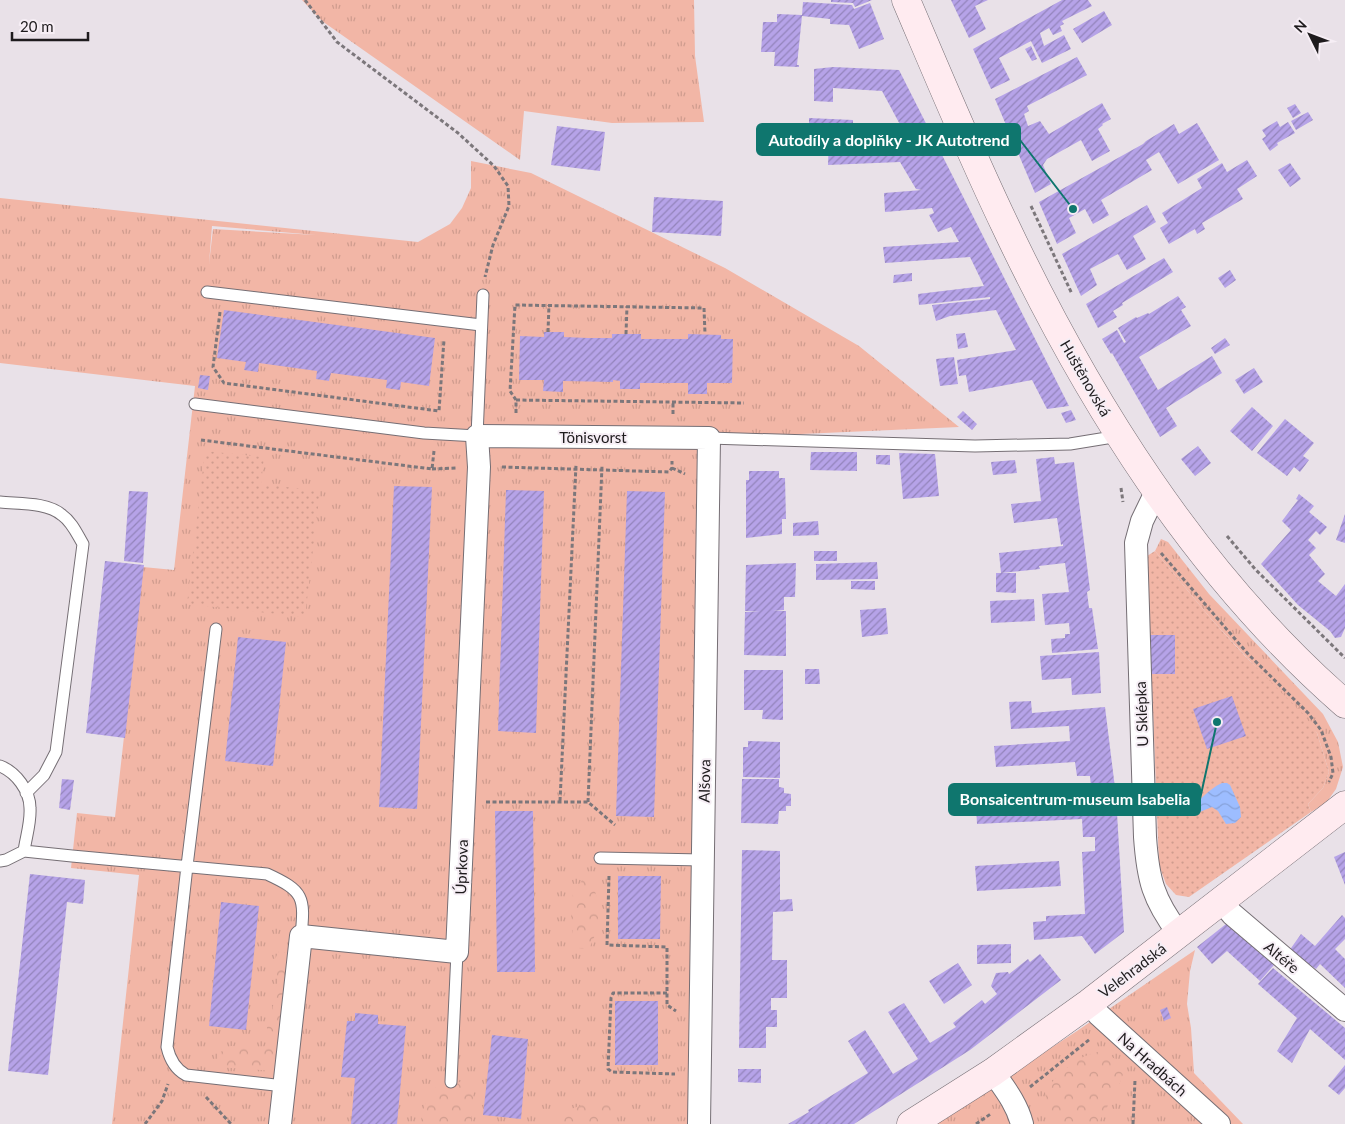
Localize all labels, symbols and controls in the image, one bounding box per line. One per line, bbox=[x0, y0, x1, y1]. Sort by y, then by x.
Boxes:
scale bar bbox=[12, 10, 89, 42]
north arrow bbox=[1285, 10, 1335, 60]
text: N bbox=[1290, 16, 1310, 36]
text: 20 m bbox=[20, 17, 54, 35]
callout: Autodíly a doplňky - JK Autotrend bbox=[757, 124, 1020, 155]
text: Autodíly a doplňky - JK Autotrend bbox=[767, 130, 1010, 149]
street label: Huštěnovská bbox=[1057, 337, 1115, 419]
street label: Tönisvorst bbox=[559, 428, 627, 446]
street label: U Sklépka bbox=[1131, 681, 1151, 747]
street label: Alšova bbox=[695, 759, 713, 803]
callout: Bonsaicentrum-museum Isabelia bbox=[949, 784, 1200, 815]
text: Bonsaicentrum-museum Isabelia bbox=[960, 789, 1190, 808]
street label: Úprkova bbox=[451, 839, 471, 895]
street label: Altéře bbox=[1261, 937, 1303, 977]
street label: Velehradská bbox=[1095, 939, 1169, 1001]
street label: Na Hradbách bbox=[1115, 1028, 1191, 1100]

